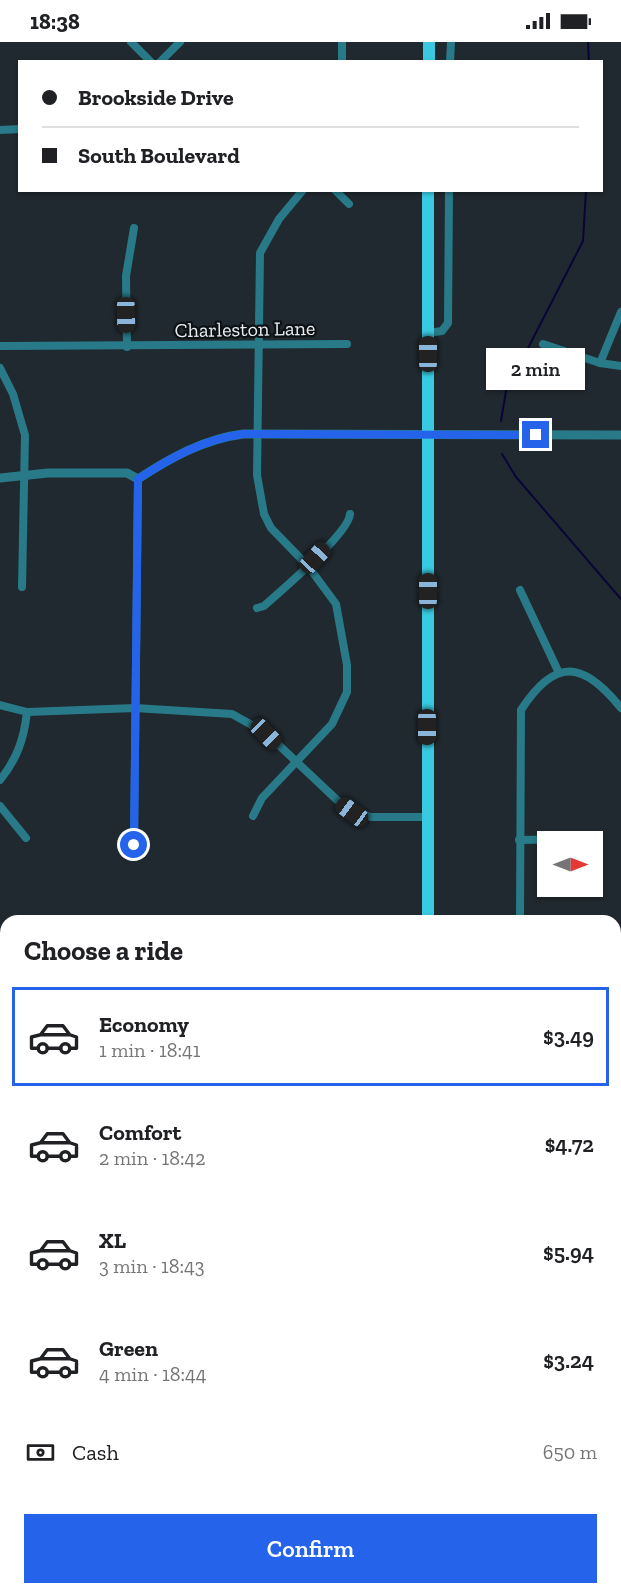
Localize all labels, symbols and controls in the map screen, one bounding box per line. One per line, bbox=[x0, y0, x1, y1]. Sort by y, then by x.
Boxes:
text: 18:38 bbox=[30, 8, 80, 35]
text: Brookside Drive bbox=[78, 84, 234, 111]
text: South Boulevard bbox=[78, 142, 240, 169]
car bbox=[117, 297, 135, 333]
street label: Charleston Lane bbox=[174, 316, 316, 342]
car bbox=[419, 336, 437, 372]
callout: 2 min bbox=[486, 348, 586, 390]
text: 2 min bbox=[511, 357, 560, 381]
route end bbox=[522, 421, 549, 448]
car bbox=[296, 539, 334, 577]
car bbox=[419, 573, 437, 609]
car bbox=[418, 709, 436, 745]
car bbox=[247, 715, 285, 753]
car bbox=[332, 794, 372, 830]
route start bbox=[120, 831, 147, 858]
north arrow bbox=[537, 831, 603, 897]
map controls bbox=[537, 831, 603, 897]
text: Choose a ride bbox=[24, 935, 183, 967]
icon: car bbox=[27, 1010, 81, 1064]
text: Economy bbox=[99, 1011, 189, 1038]
text: $3.49 bbox=[543, 1023, 594, 1050]
text: 1 min · 18:41 bbox=[99, 1038, 200, 1062]
icon: car bbox=[27, 1118, 81, 1172]
text: Comfort bbox=[99, 1119, 181, 1146]
text: $4.72 bbox=[545, 1131, 594, 1158]
text: 2 min · 18:42 bbox=[99, 1146, 206, 1170]
icon: car bbox=[27, 1226, 81, 1280]
text: XL bbox=[99, 1227, 126, 1254]
text: $5.94 bbox=[543, 1239, 594, 1266]
text: 3 min · 18:43 bbox=[99, 1254, 205, 1278]
icon: car bbox=[27, 1334, 81, 1388]
text: Green bbox=[99, 1335, 158, 1362]
text: $3.24 bbox=[543, 1347, 594, 1374]
text: 4 min · 18:44 bbox=[99, 1362, 207, 1386]
icon: cash bbox=[24, 1436, 57, 1469]
text: Cash bbox=[72, 1439, 119, 1466]
text: 650 m bbox=[543, 1440, 597, 1464]
button: Confirm bbox=[24, 1514, 597, 1583]

